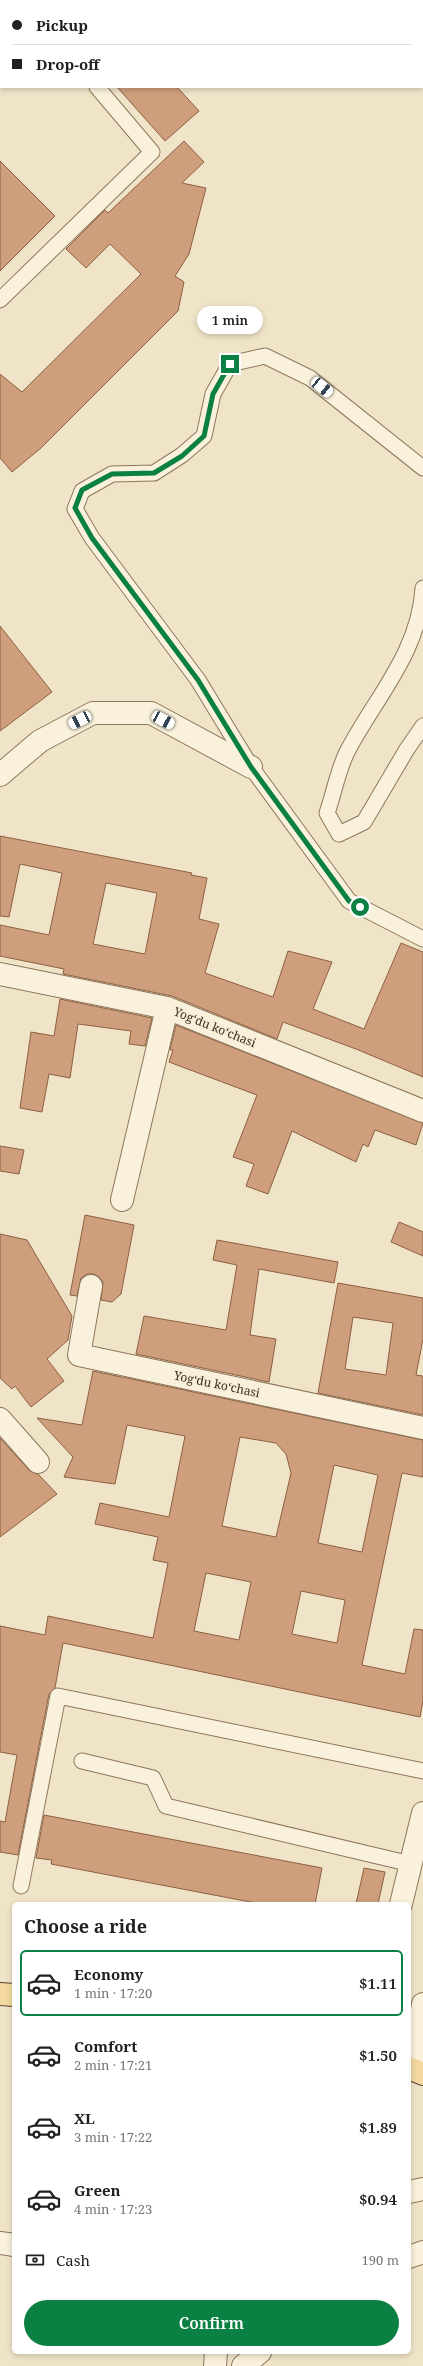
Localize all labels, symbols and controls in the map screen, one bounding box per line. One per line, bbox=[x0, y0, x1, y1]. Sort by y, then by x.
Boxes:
text: Pickup bbox=[36, 15, 88, 35]
text: Drop-off bbox=[36, 54, 100, 74]
callout: 1 min bbox=[197, 306, 263, 334]
text: 1 min bbox=[212, 311, 248, 329]
route end bbox=[221, 355, 239, 373]
car bbox=[309, 375, 335, 399]
car bbox=[67, 709, 93, 731]
car bbox=[150, 709, 176, 731]
route start bbox=[351, 898, 369, 916]
street label: Yogʻdu koʻchasi bbox=[170, 1002, 259, 1051]
street label: Yogʻdu koʻchasi bbox=[172, 1366, 262, 1401]
text: Choose a ride bbox=[24, 1914, 147, 1938]
text: Economy bbox=[74, 1964, 143, 1984]
icon: car bbox=[26, 1965, 62, 2001]
text: $1.11 bbox=[359, 1973, 397, 1993]
text: 1 min · 17:20 bbox=[74, 1984, 152, 2002]
text: Comfort bbox=[74, 2036, 137, 2056]
icon: car bbox=[26, 2037, 62, 2073]
text: $1.50 bbox=[359, 2045, 397, 2065]
text: 2 min · 17:21 bbox=[74, 2056, 152, 2074]
text: XL bbox=[74, 2108, 95, 2128]
icon: car bbox=[26, 2109, 62, 2145]
text: $1.89 bbox=[359, 2117, 397, 2137]
text: 3 min · 17:22 bbox=[74, 2128, 152, 2146]
text: Green bbox=[74, 2180, 121, 2200]
icon: car bbox=[26, 2181, 62, 2217]
text: $0.94 bbox=[359, 2189, 397, 2209]
text: 4 min · 17:23 bbox=[74, 2200, 152, 2218]
icon: cash bbox=[24, 2249, 46, 2271]
text: Cash bbox=[56, 2250, 90, 2270]
text: 190 m bbox=[362, 2251, 399, 2269]
button: Confirm bbox=[24, 2300, 399, 2346]

